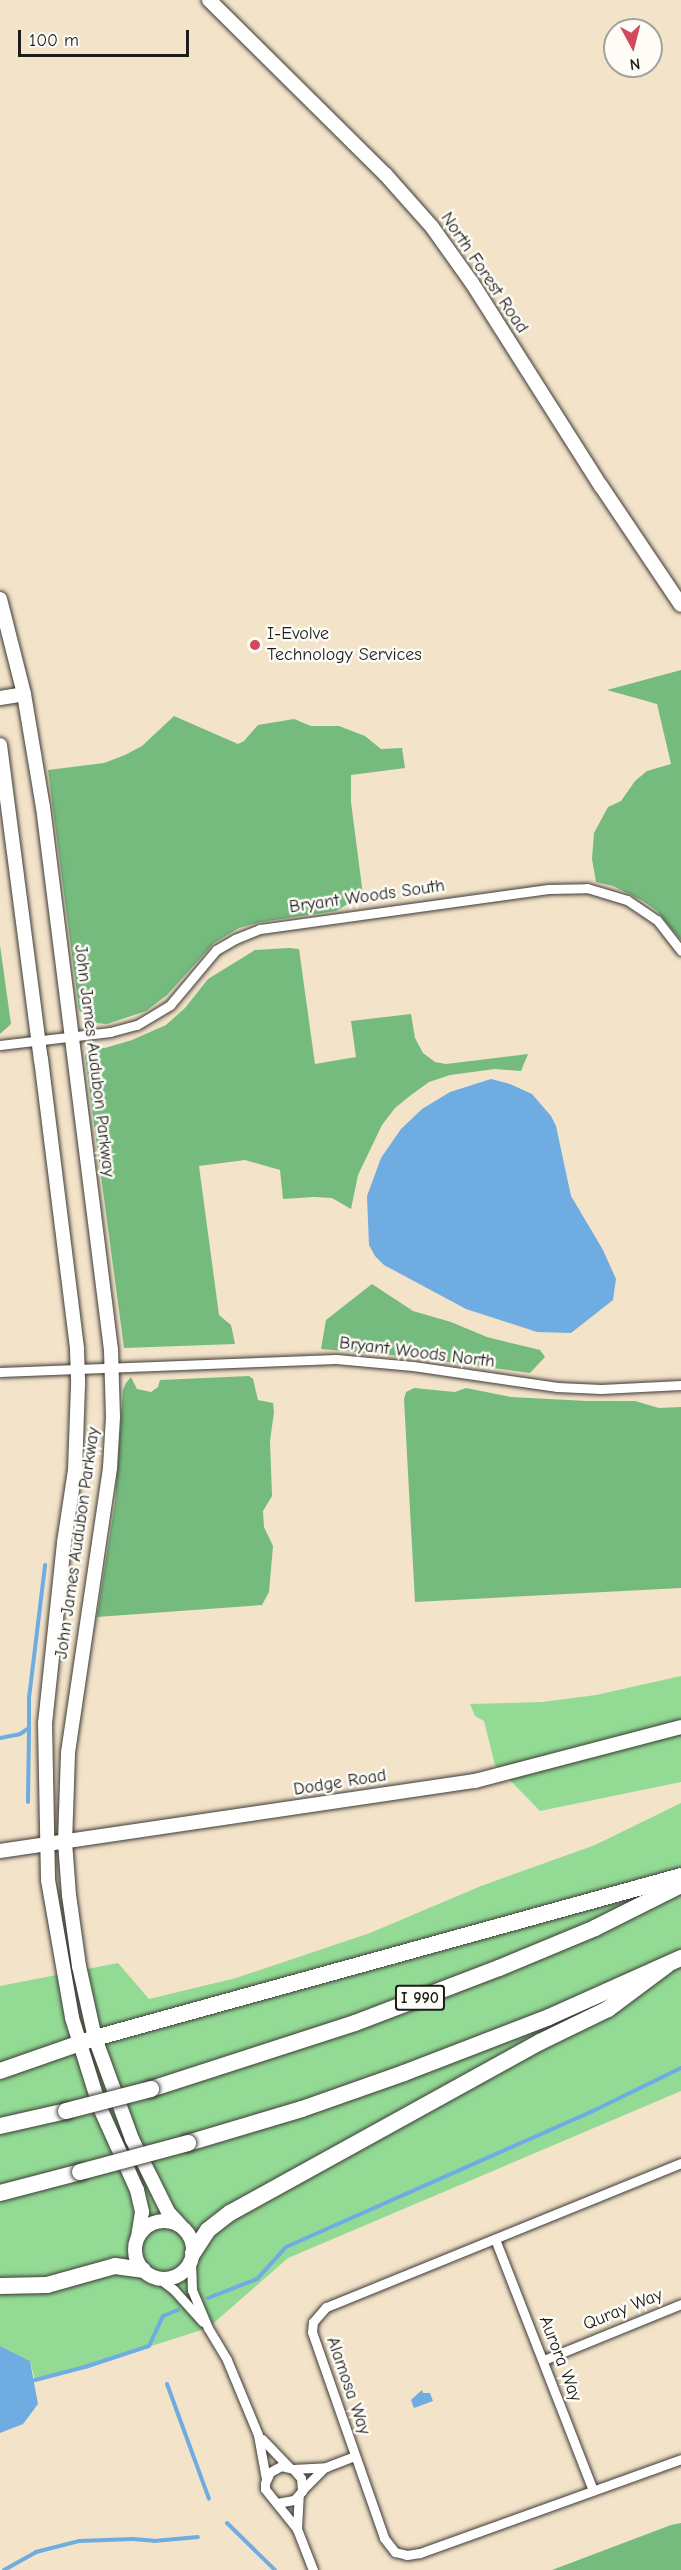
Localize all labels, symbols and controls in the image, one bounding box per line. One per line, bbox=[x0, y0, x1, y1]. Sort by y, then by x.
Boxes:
scale bar bbox=[21, 18, 192, 56]
north arrow bbox=[603, 18, 663, 78]
text: 100 m bbox=[29, 30, 79, 51]
text: N bbox=[629, 54, 641, 73]
street label: North Forest Road bbox=[435, 208, 533, 338]
place label: I-Evolve Technology Services bbox=[267, 624, 422, 666]
marker: I-Evolve Technology Services bbox=[248, 638, 262, 652]
street label: Bryant Woods South bbox=[288, 875, 446, 919]
street label: John James Audubon Parkway bbox=[69, 944, 119, 1178]
street label: Bryant Woods North bbox=[338, 1333, 496, 1373]
street label: John James Audubon Parkway bbox=[51, 1426, 105, 1660]
street label: Dodge Road bbox=[292, 1765, 388, 1801]
road number: I 990 bbox=[394, 1985, 446, 2011]
street label: Quray Way bbox=[580, 2284, 666, 2336]
street label: Aurora Way bbox=[534, 2313, 586, 2405]
street label: Alamosa Way bbox=[321, 2334, 375, 2438]

